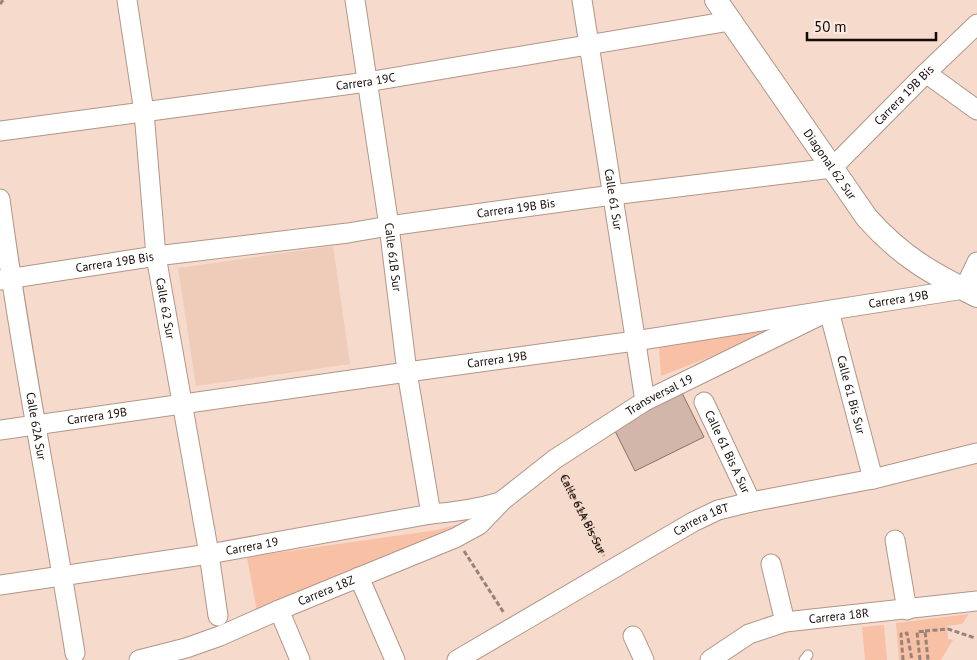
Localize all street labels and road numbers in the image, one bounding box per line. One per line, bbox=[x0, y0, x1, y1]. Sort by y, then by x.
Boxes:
street label: Carrera 19B Bis bbox=[871, 62, 937, 128]
street label: Carrera 19C bbox=[335, 69, 397, 93]
street label: Diagonal 62 Sur bbox=[801, 126, 860, 202]
street label: Calle 61 Sur bbox=[602, 168, 626, 231]
street label: Carrera 19B Bis bbox=[476, 195, 556, 221]
street label: Calle 61B Sur bbox=[382, 222, 405, 292]
street label: Carrera 19B Bis bbox=[74, 248, 155, 275]
street label: Calle 62 Sur bbox=[153, 276, 179, 340]
street label: Carrera 19B bbox=[867, 287, 929, 311]
street label: Carrera 19B bbox=[466, 348, 528, 371]
street label: Calle 61 Bis Sur bbox=[834, 354, 869, 436]
street label: Transversal 19 bbox=[623, 371, 695, 418]
street label: Calle 62A Sur bbox=[23, 391, 50, 461]
street label: Carrera 19B bbox=[66, 404, 128, 427]
street label: Calle 61 Bis A Sur bbox=[702, 408, 754, 496]
street label: Calle 61A Bis Sur bbox=[557, 472, 610, 556]
street label: Carrera 18T bbox=[671, 500, 731, 539]
street label: Carrera 19 bbox=[224, 534, 279, 558]
street label: Carrera 18Z bbox=[295, 572, 357, 609]
street label: Carrera 18R bbox=[808, 605, 870, 626]

